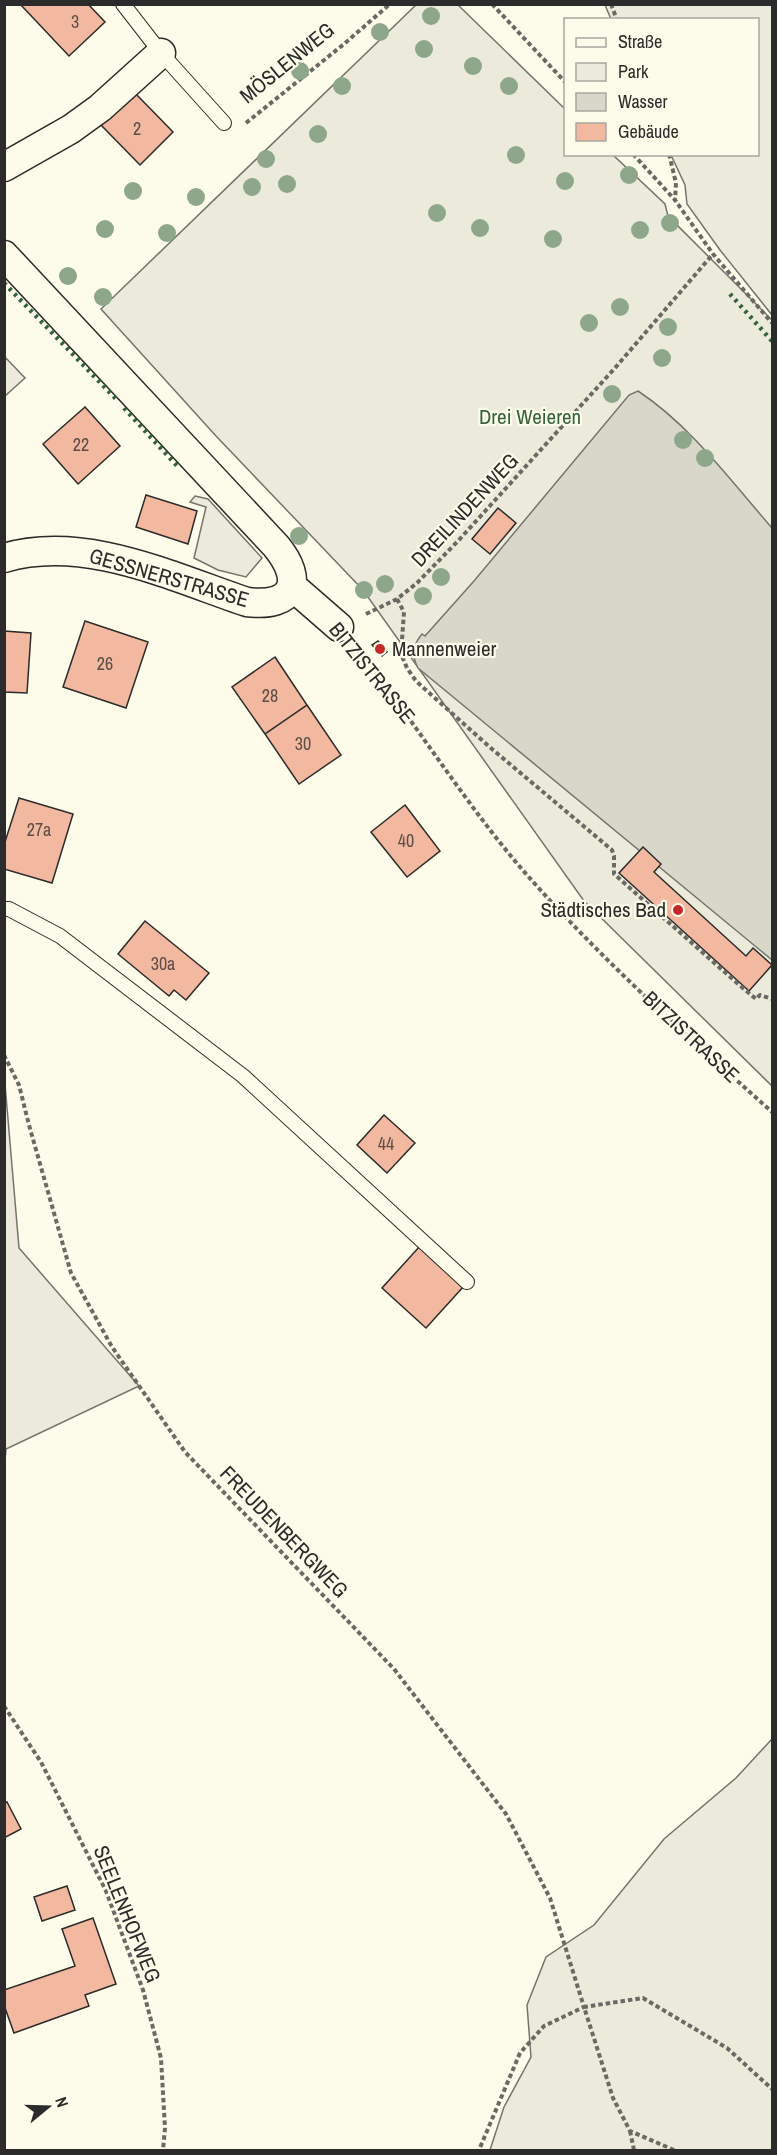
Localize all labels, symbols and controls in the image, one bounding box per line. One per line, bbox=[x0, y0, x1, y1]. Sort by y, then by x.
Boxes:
house number: 3 bbox=[71, 9, 79, 34]
street label: MÖSLENWEG bbox=[233, 16, 340, 110]
legend bbox=[564, 18, 759, 156]
text: Straße bbox=[618, 29, 662, 54]
text: Park bbox=[618, 59, 649, 84]
text: Wasser bbox=[618, 89, 668, 114]
house number: 2 bbox=[133, 116, 141, 141]
text: Gebäude bbox=[618, 119, 679, 144]
park label: Drei Weieren bbox=[479, 402, 581, 431]
house number: 22 bbox=[73, 432, 89, 457]
street label: DREILINDENWEG bbox=[404, 447, 525, 573]
street label: GESSNERSTRASSE bbox=[86, 541, 252, 614]
street label: BITZISTRASSE bbox=[323, 616, 422, 729]
place label: Mannenweier bbox=[392, 634, 497, 663]
marker: Mannenweier bbox=[373, 642, 387, 656]
house number: 26 bbox=[97, 651, 113, 676]
house number: 28 bbox=[262, 683, 278, 708]
house number: 30 bbox=[295, 731, 311, 756]
house number: 27a bbox=[27, 817, 51, 842]
house number: 40 bbox=[398, 828, 414, 853]
place label: Städtisches Bad bbox=[541, 895, 666, 924]
marker: Städtisches Bad bbox=[671, 903, 685, 917]
house number: 30a bbox=[151, 951, 175, 976]
street label: BITZISTRASSE bbox=[637, 984, 746, 1089]
house number: 44 bbox=[378, 1131, 394, 1156]
street label: FREUDENBERGWEG bbox=[214, 1459, 355, 1604]
street label: SEELENHOFWEG bbox=[87, 1841, 168, 1987]
north arrow bbox=[18, 2077, 78, 2137]
text: N bbox=[50, 2094, 74, 2110]

